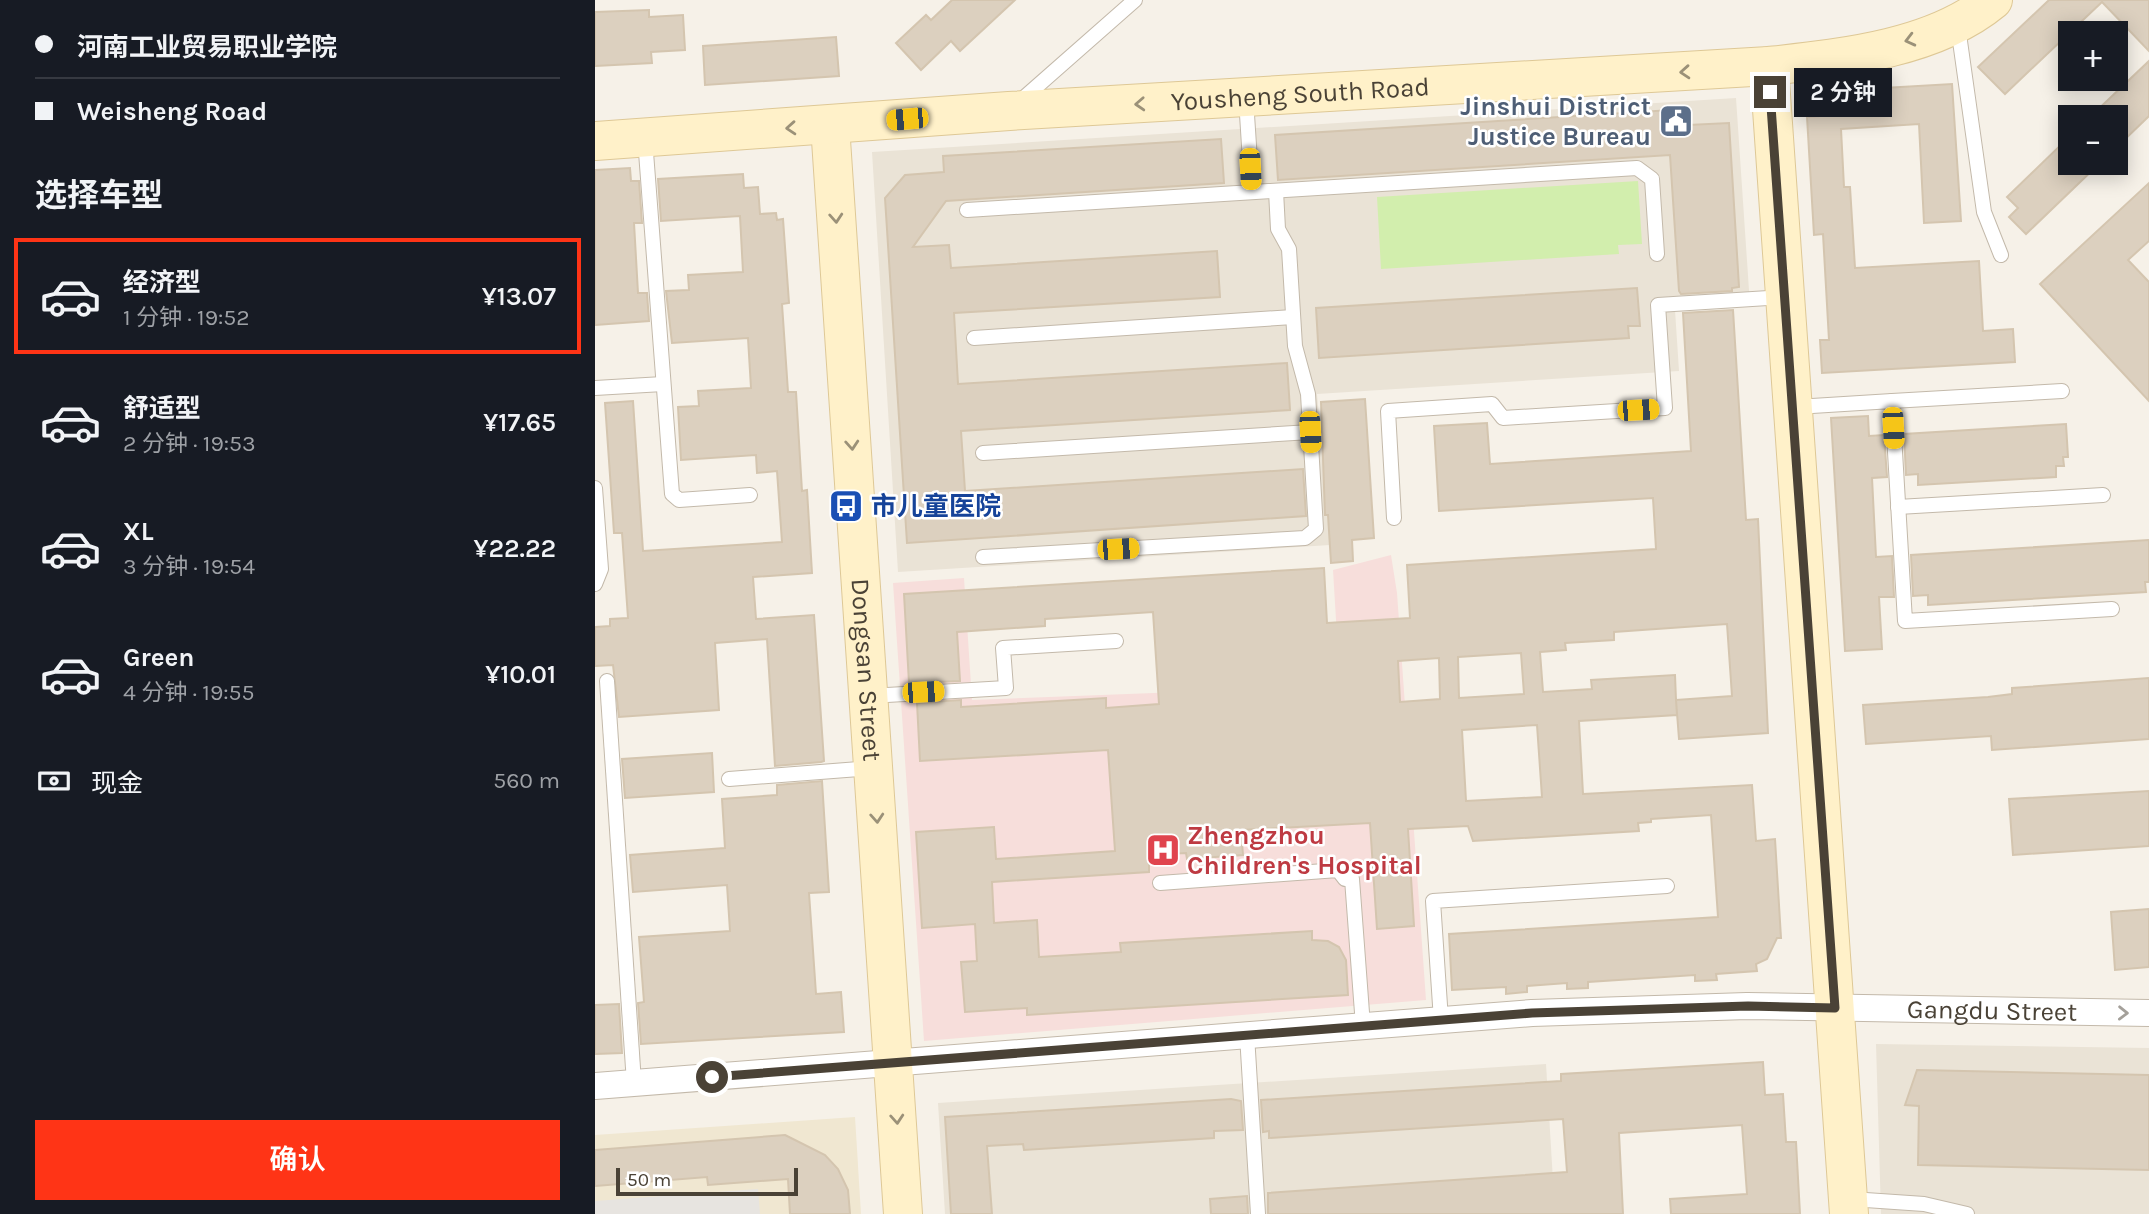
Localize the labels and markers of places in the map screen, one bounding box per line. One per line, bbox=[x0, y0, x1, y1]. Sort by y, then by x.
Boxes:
place label: Jinshui District Justice Bureau bbox=[1460, 91, 1651, 152]
public building icon: Jinshui District Justice Bureau bbox=[1657, 102, 1695, 140]
bus stop icon: 市儿童医院 bbox=[827, 487, 865, 525]
place label: 市儿童医院 bbox=[871, 491, 1001, 522]
place label: Zhengzhou Children's Hospital bbox=[1187, 820, 1422, 881]
hospital icon: Zhengzhou Children's Hospital bbox=[1144, 831, 1182, 869]

